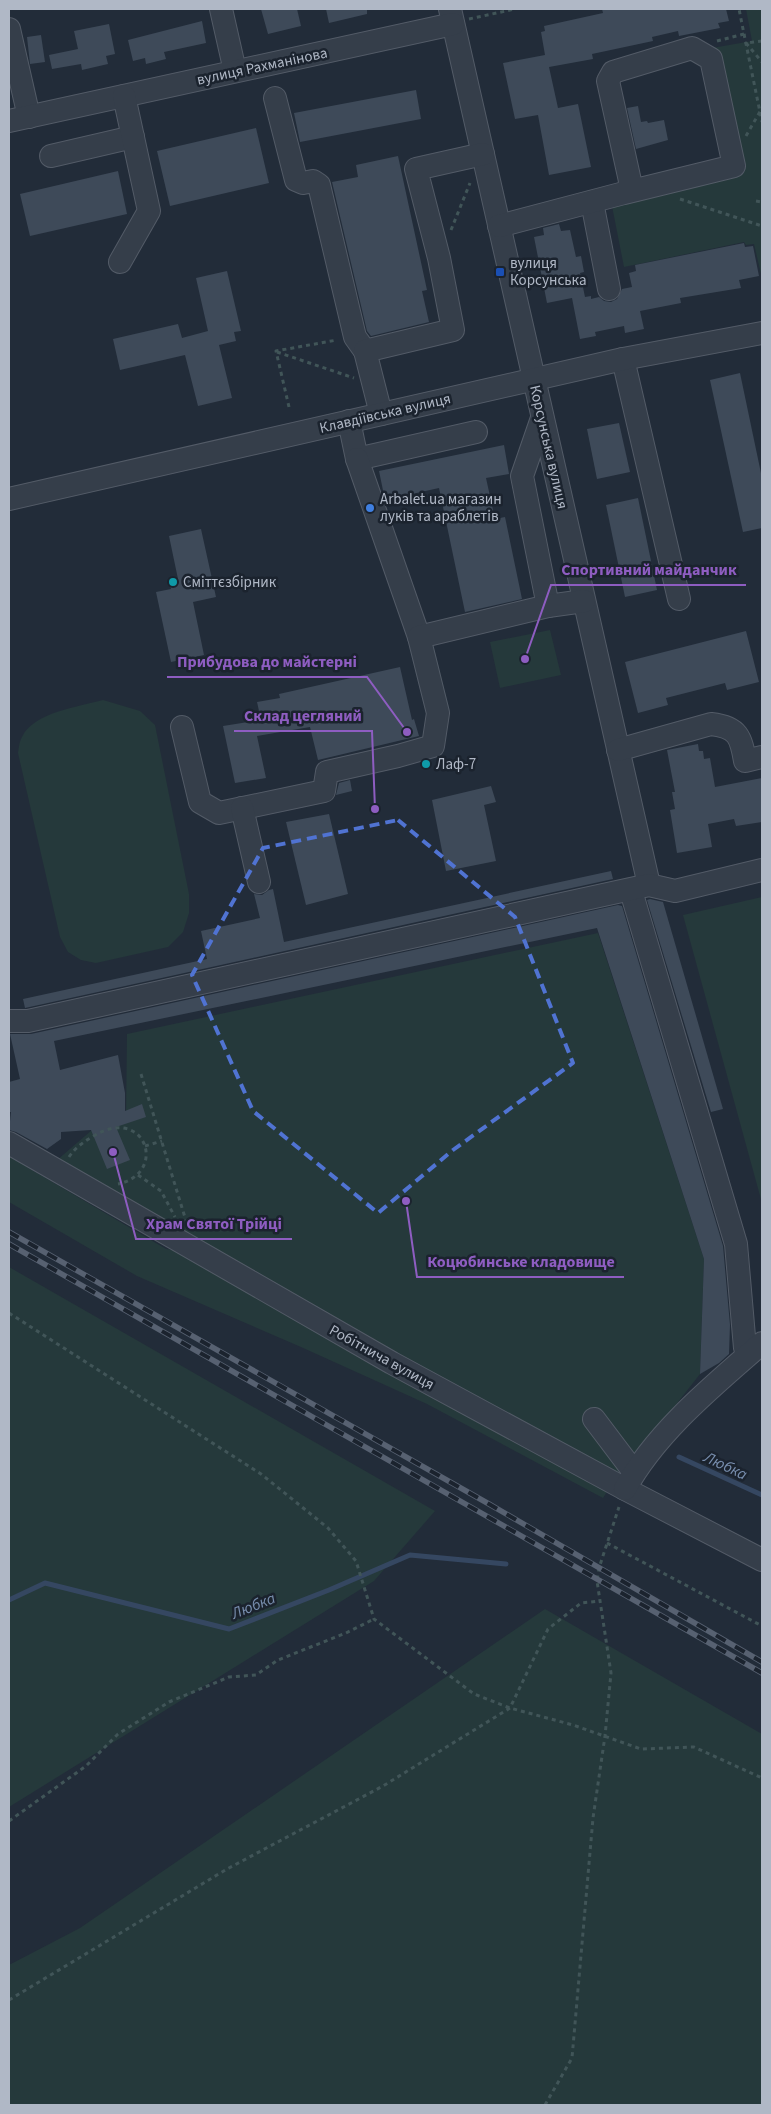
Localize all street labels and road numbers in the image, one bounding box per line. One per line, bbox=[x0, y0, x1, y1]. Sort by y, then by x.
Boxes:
street label: вулиця Рахманінова bbox=[195, 42, 329, 91]
street label: Корсунська вулиця bbox=[524, 383, 573, 511]
street label: Клавдіївська вулиця bbox=[317, 388, 453, 439]
street label: Робітнича вулиця bbox=[325, 1320, 438, 1395]

